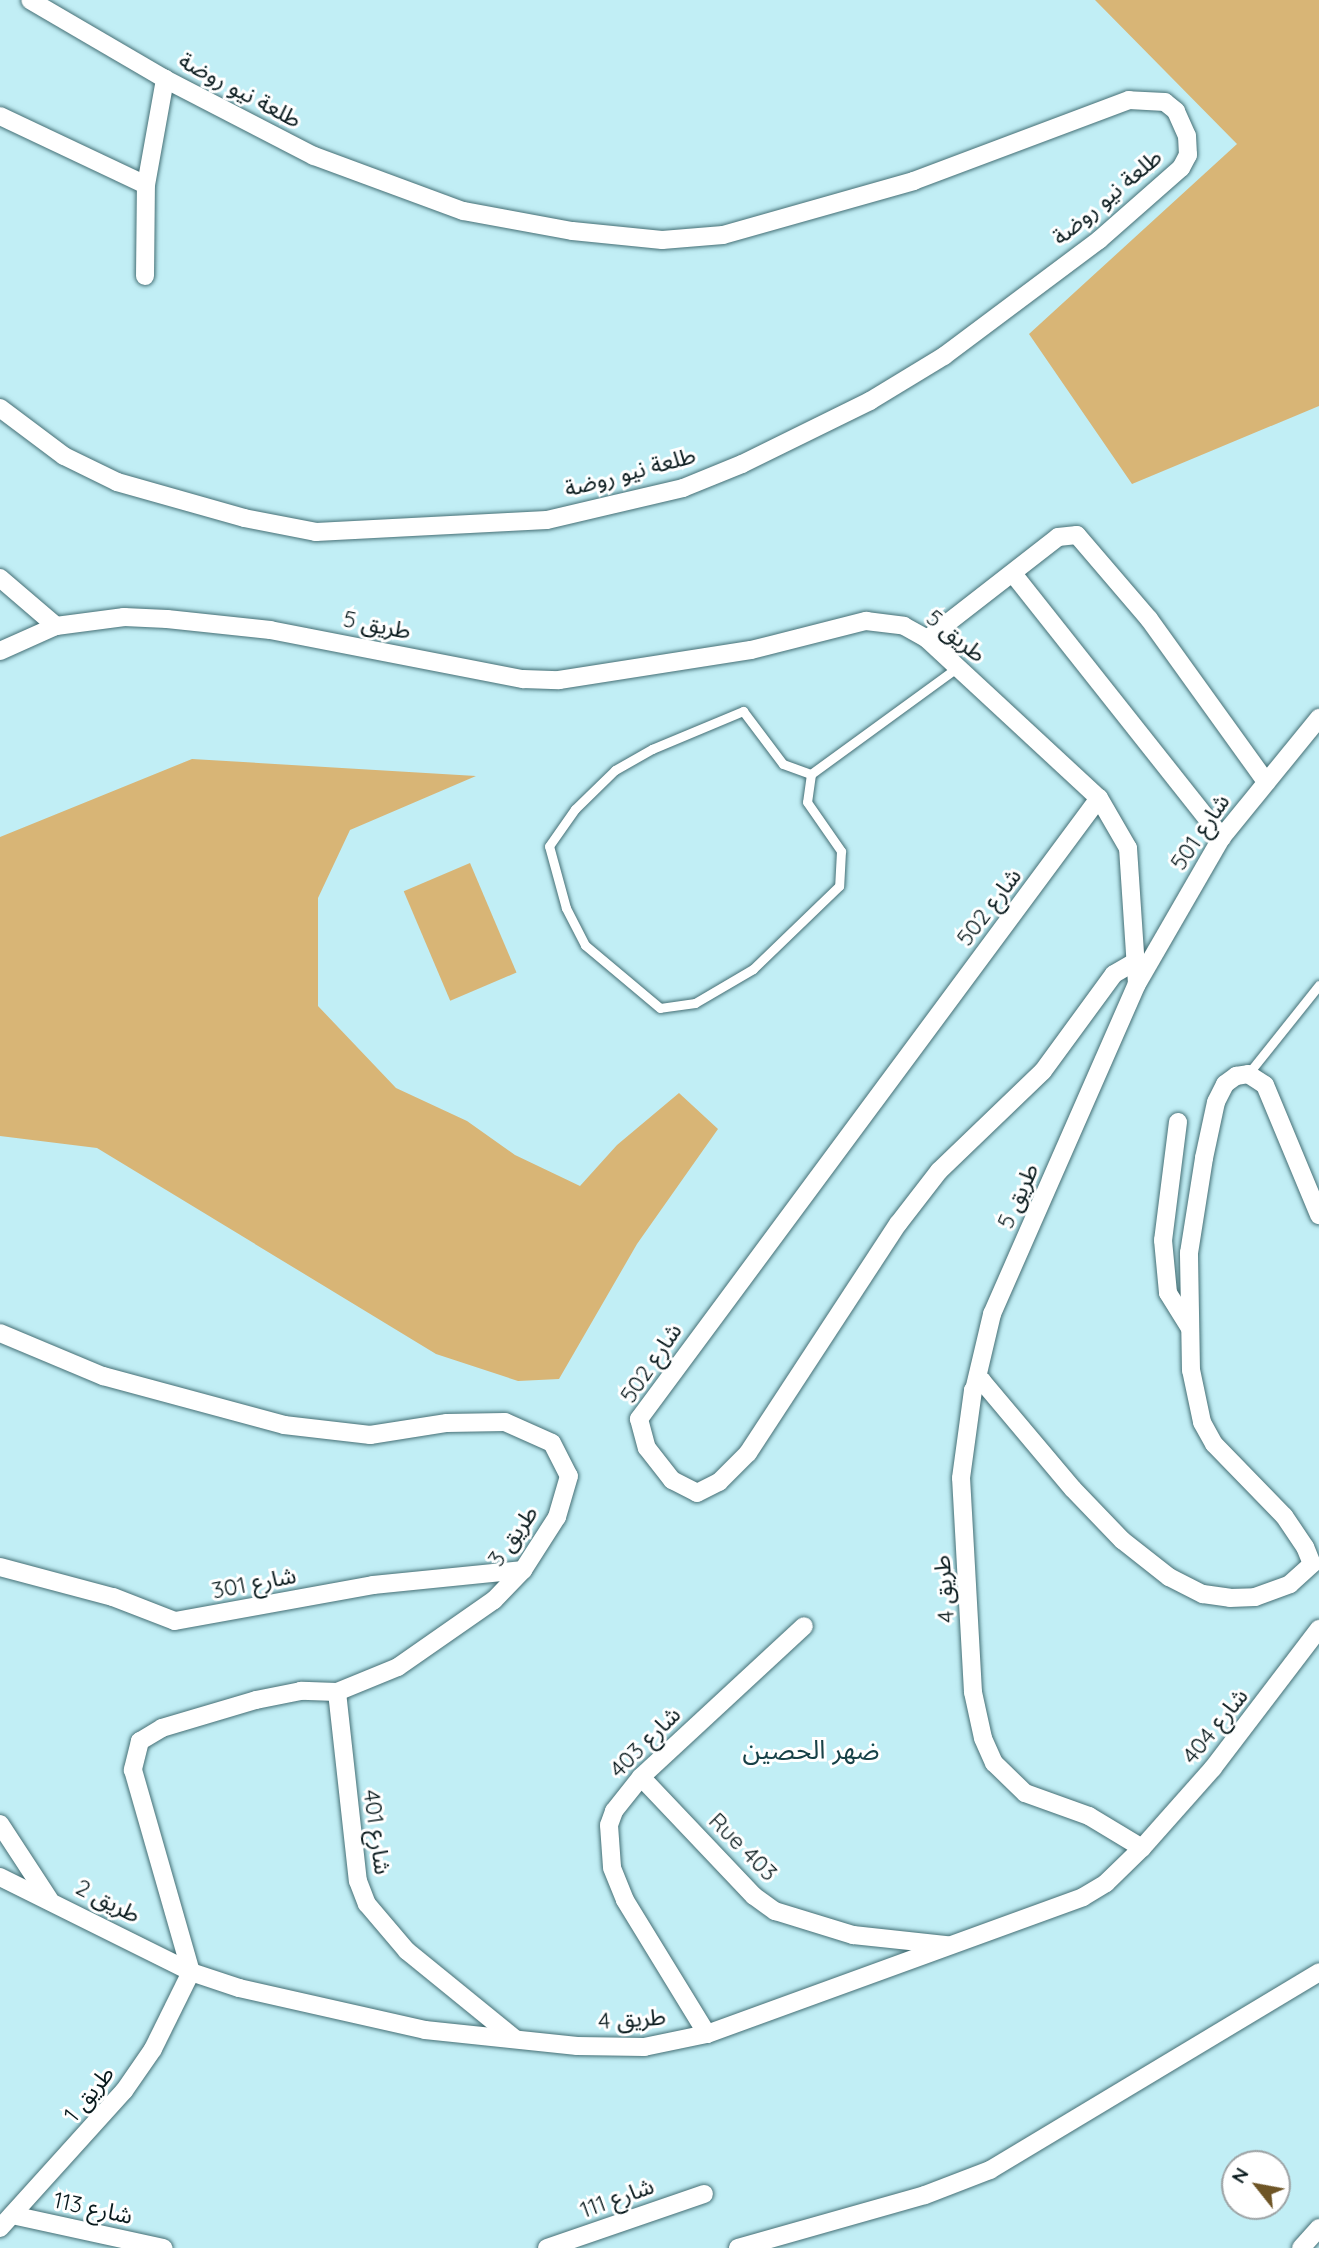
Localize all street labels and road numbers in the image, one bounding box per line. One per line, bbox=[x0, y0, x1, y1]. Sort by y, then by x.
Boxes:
street label: طلعة نيو روضة bbox=[174, 46, 306, 134]
street label: طلعة نيو روضة bbox=[1047, 143, 1167, 251]
street label: طلعة نيو روضة bbox=[561, 441, 699, 503]
street label: طريق 5 bbox=[921, 604, 991, 668]
street label: طريق 5 bbox=[341, 605, 413, 645]
street label: شارع 501 bbox=[1165, 789, 1235, 875]
street label: شارع 502 bbox=[951, 863, 1027, 951]
street label: طريق 5 bbox=[992, 1159, 1044, 1233]
street label: شارع 502 bbox=[614, 1318, 688, 1408]
street label: طريق 3 bbox=[482, 1500, 544, 1572]
street label: طريق 4 bbox=[928, 1554, 960, 1624]
street label: شارع 301 bbox=[209, 1561, 299, 1605]
street label: شارع 404 bbox=[1176, 1683, 1254, 1769]
street label: شارع 403 bbox=[604, 1701, 686, 1783]
street label: شارع 401 bbox=[357, 1788, 397, 1876]
street label: Rue 403 bbox=[703, 1807, 783, 1887]
street label: طريق 2 bbox=[71, 1873, 145, 1929]
street label: طريق 4 bbox=[597, 2003, 667, 2035]
street label: طريق 1 bbox=[58, 2060, 120, 2128]
street label: شارع 111 bbox=[576, 2172, 658, 2224]
street label: شارع 113 bbox=[51, 2186, 135, 2230]

